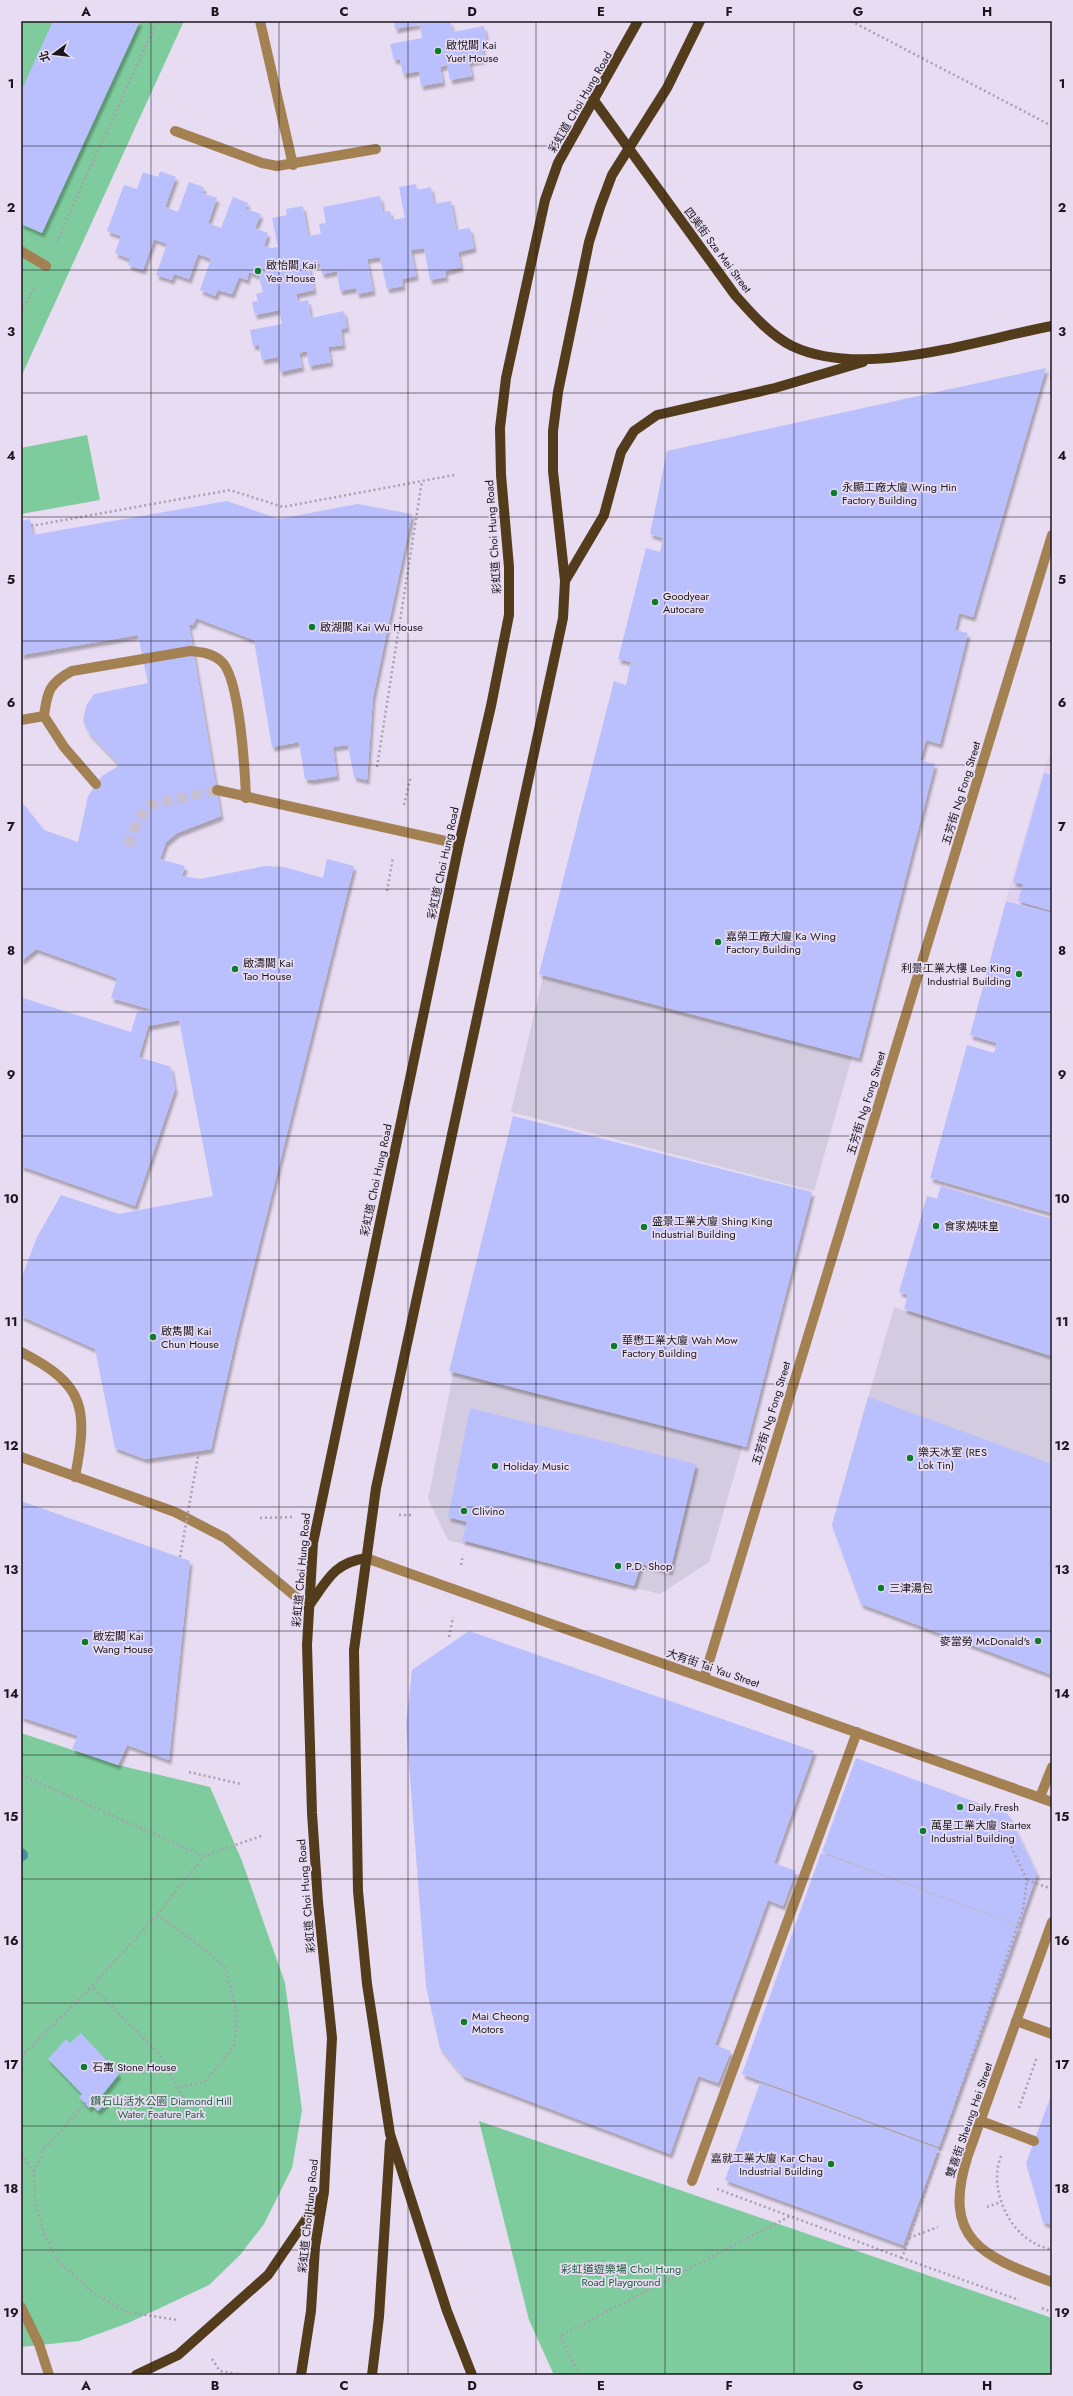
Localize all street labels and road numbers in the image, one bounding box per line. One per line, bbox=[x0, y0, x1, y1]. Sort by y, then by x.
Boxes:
street label: 彩虹道 Choi Hung Road bbox=[544, 48, 616, 156]
street label: 四美街 Sze Mei Street bbox=[681, 204, 756, 296]
street label: 彩虹道 Choi Hung Road bbox=[481, 479, 505, 595]
street label: 五芳街 Ng Fong Street bbox=[938, 739, 984, 847]
street label: 彩虹道 Choi Hung Road bbox=[423, 805, 463, 921]
street label: 五芳街 Ng Fong Street bbox=[843, 1049, 889, 1157]
street label: 彩虹道 Choi Hung Road bbox=[356, 1122, 396, 1238]
street label: 五芳街 Ng Fong Street bbox=[748, 1359, 794, 1467]
street label: 彩虹道 Choi Hung Road bbox=[288, 1512, 314, 1628]
street label: 大有街 Tai Yau Street bbox=[664, 1645, 762, 1692]
street label: 彩虹道 Choi Hung Road bbox=[293, 1838, 319, 1954]
street label: 雙喜街 Sheung Hei Street bbox=[942, 2060, 996, 2180]
street label: 彩虹道 Choi Hung Road bbox=[294, 2158, 322, 2274]

